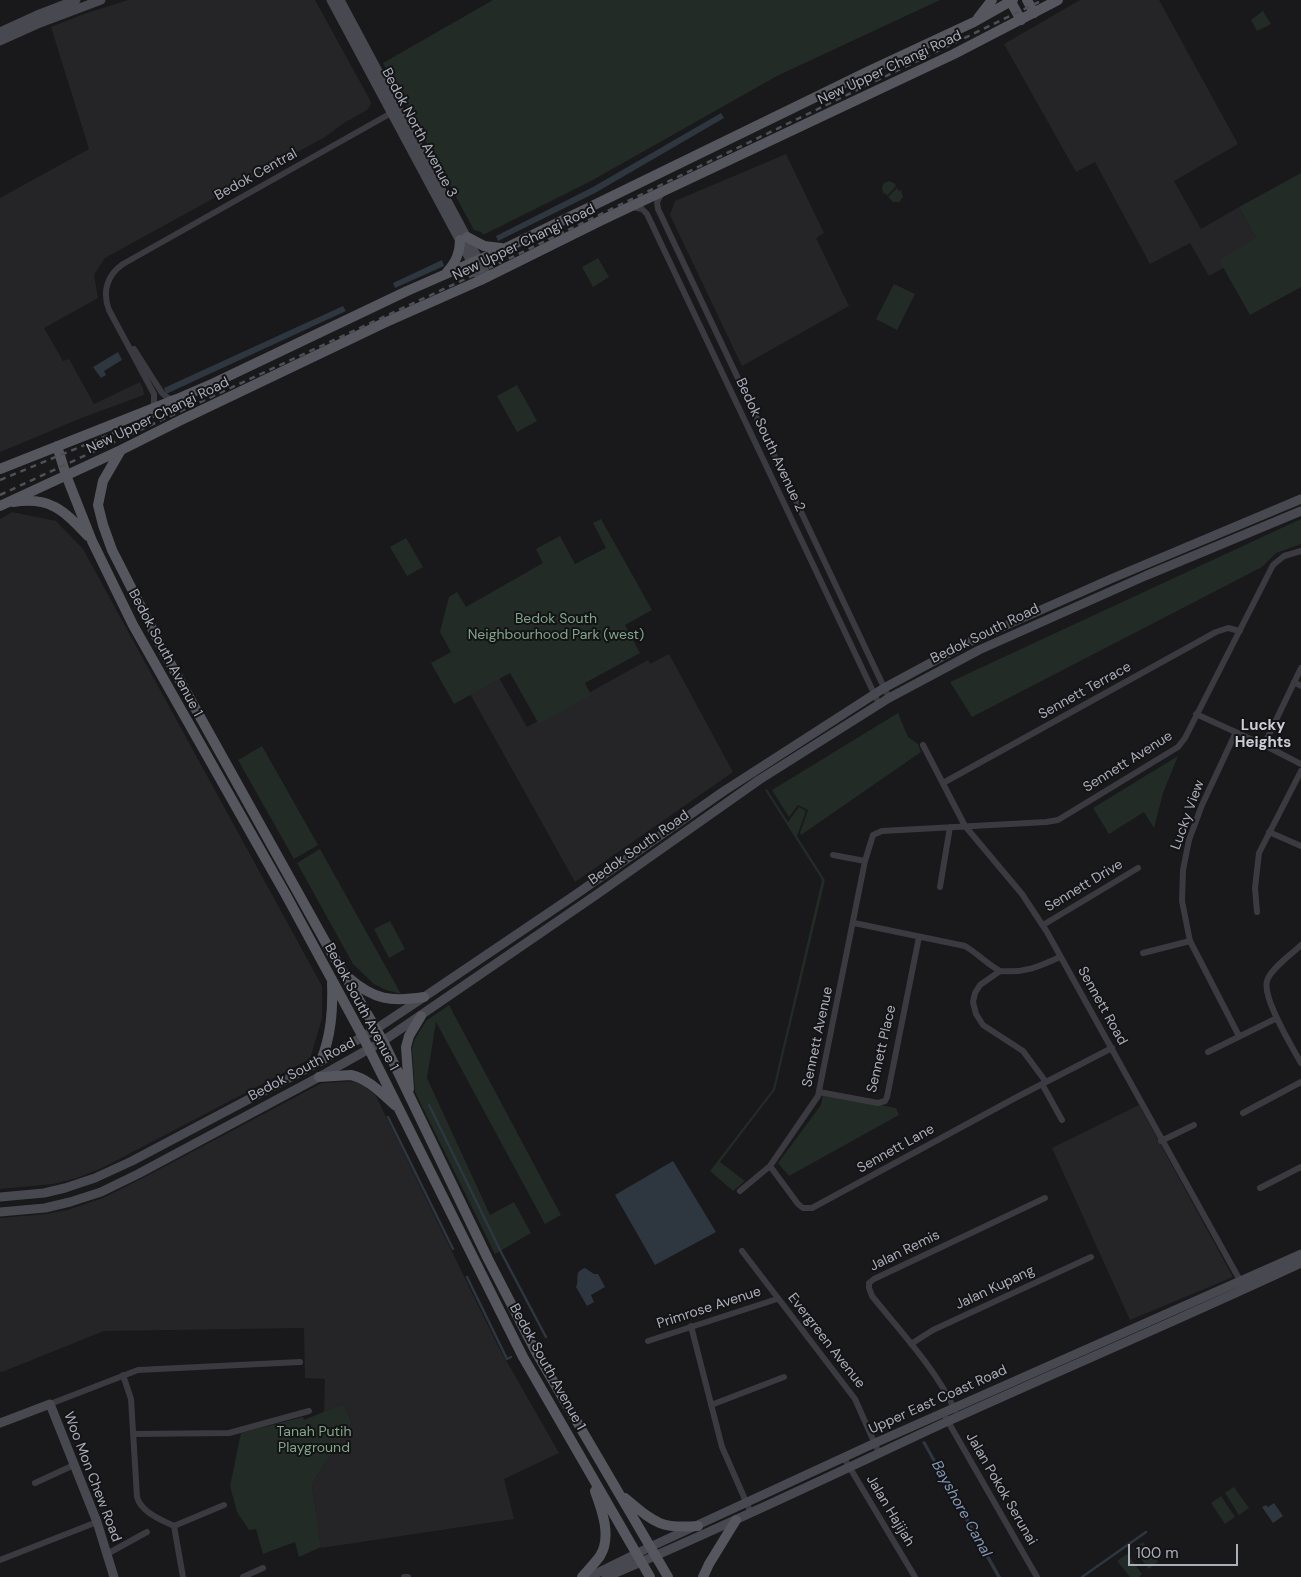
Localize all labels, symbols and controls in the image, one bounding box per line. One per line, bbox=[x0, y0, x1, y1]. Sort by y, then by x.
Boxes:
street label: New Upper Changi Road bbox=[816, 27, 964, 109]
street label: Bedok North Avenue 3 bbox=[378, 65, 460, 201]
street label: Bedok Central bbox=[212, 145, 300, 205]
street label: New Upper Changi Road bbox=[450, 201, 598, 285]
street label: New Upper Changi Road bbox=[84, 374, 232, 458]
street label: Bedok South Avenue 2 bbox=[732, 376, 808, 514]
street label: Bedok South Avenue 1 bbox=[124, 587, 206, 719]
street label: Bedok South Road bbox=[928, 600, 1042, 668]
park label: Bedok South Neighbourhood Park (west) bbox=[468, 611, 644, 644]
street label: Sennett Terrace bbox=[1036, 659, 1134, 723]
district label: Lucky Heights bbox=[1235, 717, 1291, 752]
street label: Sennett Avenue bbox=[1080, 728, 1176, 796]
street label: Lucky View bbox=[1168, 778, 1208, 852]
street label: Bedok South Road bbox=[586, 807, 692, 889]
street label: Sennett Drive bbox=[1042, 856, 1126, 916]
street label: Bedok South Avenue 1 bbox=[320, 941, 402, 1073]
street label: Sennett Road bbox=[1074, 964, 1130, 1048]
street label: Sennett Avenue bbox=[799, 985, 837, 1089]
street label: Sennett Place bbox=[864, 1004, 900, 1094]
street label: Bedok South Road bbox=[246, 1035, 358, 1105]
street label: Sennett Lane bbox=[855, 1121, 937, 1177]
street label: Jalan Remis bbox=[867, 1227, 943, 1275]
street label: Jalan Kupang bbox=[953, 1262, 1037, 1314]
street label: Primrose Avenue bbox=[655, 1283, 763, 1333]
street label: Evergreen Avenue bbox=[784, 1290, 868, 1392]
street label: Bedok South Avenue 1 bbox=[505, 1301, 589, 1433]
street label: Upper East Coast Road bbox=[866, 1362, 1010, 1438]
street label: Woo Mon Chew Road bbox=[59, 1410, 125, 1544]
park label: Tanah Putih Playground bbox=[277, 1424, 351, 1456]
street label: Jalan Pokok Serunai bbox=[962, 1430, 1040, 1548]
water label: Bayshore Canal bbox=[927, 1457, 995, 1561]
street label: Jalan Hajijah bbox=[862, 1472, 918, 1550]
scale bar bbox=[1131, 1534, 1241, 1566]
text: 100 m bbox=[1136, 1543, 1179, 1563]

